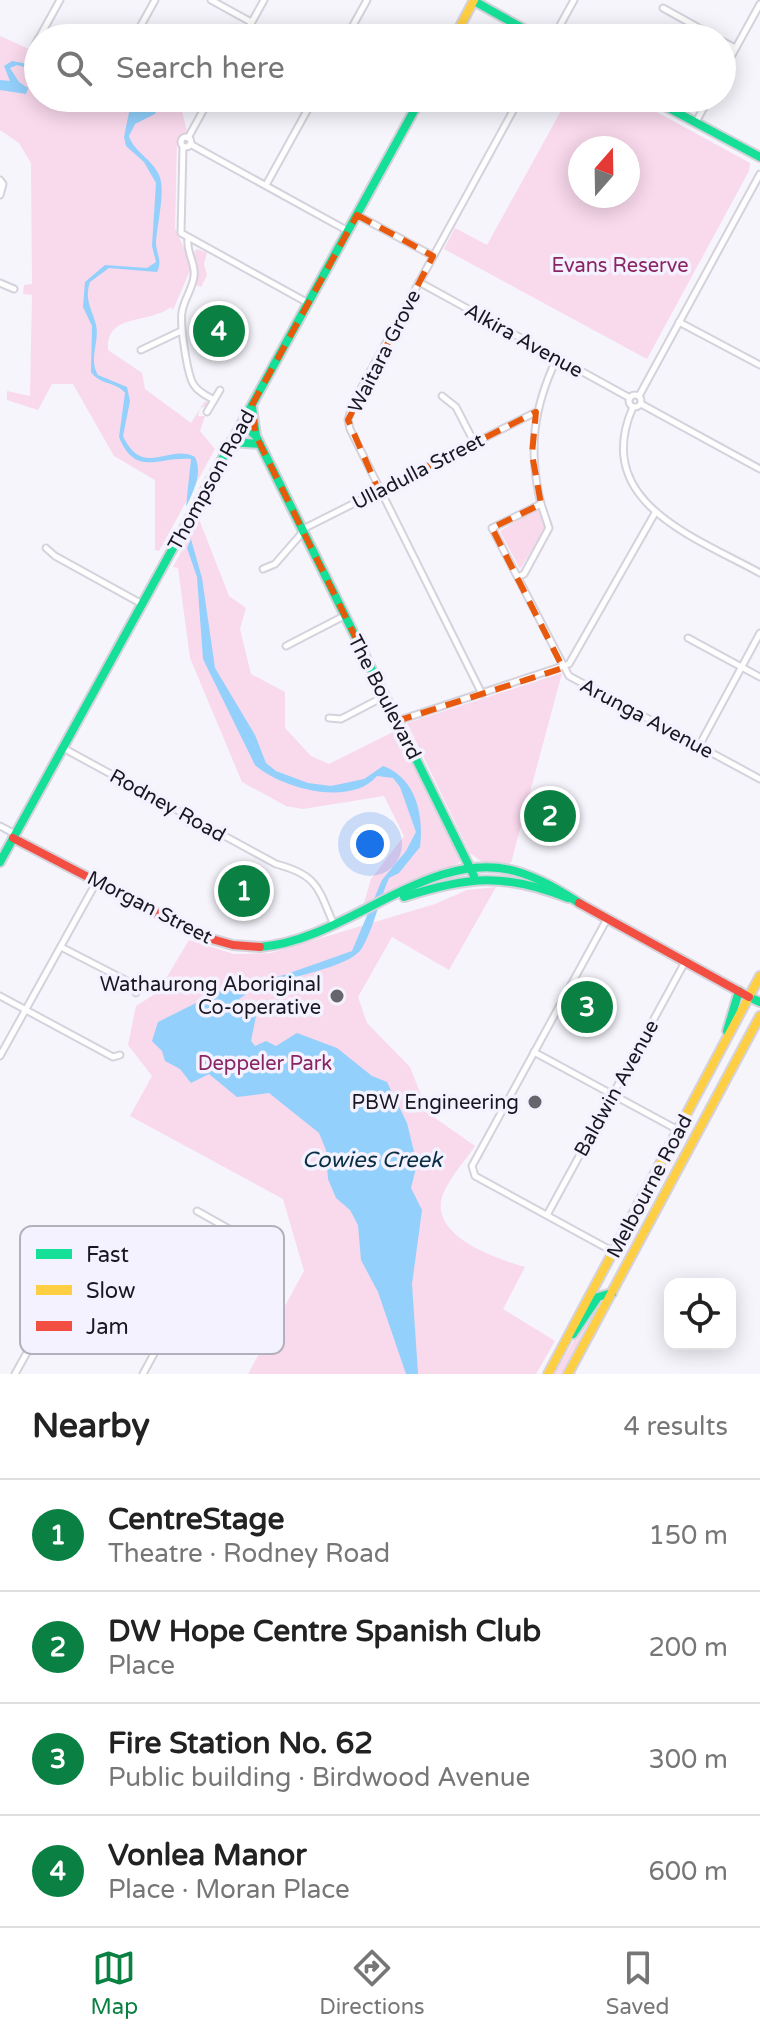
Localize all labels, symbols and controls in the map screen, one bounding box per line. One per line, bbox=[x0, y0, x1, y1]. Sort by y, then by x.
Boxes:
search box bbox=[24, 24, 736, 112]
icon: search bbox=[52, 46, 96, 90]
text: Search here bbox=[116, 50, 285, 87]
north arrow bbox=[568, 136, 640, 208]
park label: Evans Reserve bbox=[551, 254, 689, 278]
street label: Waitara Grove bbox=[344, 286, 426, 417]
street label: Alkira Avenue bbox=[460, 299, 587, 383]
pin: 4 bbox=[193, 301, 245, 361]
street label: Thompson Road bbox=[163, 406, 260, 555]
street label: Ulladulla Street bbox=[349, 428, 489, 515]
street label: The Boulevard bbox=[342, 631, 426, 764]
street label: Arunga Avenue bbox=[576, 674, 717, 764]
street label: Rodney Road bbox=[105, 764, 230, 848]
pin: 2 bbox=[524, 786, 576, 846]
your location bbox=[350, 824, 390, 864]
pin: 1 bbox=[218, 861, 270, 921]
street label: Morgan Street bbox=[83, 866, 216, 950]
place label: Wathaurong Aboriginal Co-operative bbox=[100, 973, 321, 1020]
pin: 3 bbox=[561, 977, 613, 1037]
marker: Wathaurong Aboriginal Co-operative bbox=[328, 987, 346, 1005]
street label: Baldwin Avenue bbox=[569, 1016, 664, 1161]
park label: Deppeler Park bbox=[198, 1052, 332, 1076]
place label: PBW Engineering bbox=[352, 1091, 519, 1115]
marker: PBW Engineering bbox=[526, 1093, 544, 1111]
street label: Melbourne Road bbox=[602, 1111, 698, 1262]
water label: Cowies Creek bbox=[302, 1147, 444, 1173]
legend bbox=[20, 1226, 284, 1354]
text: Fast bbox=[86, 1242, 129, 1268]
text: Slow bbox=[86, 1278, 136, 1304]
map controls bbox=[664, 1278, 736, 1350]
button: locate bbox=[664, 1278, 736, 1350]
text: Jam bbox=[86, 1314, 129, 1340]
text: Nearby bbox=[32, 1406, 150, 1447]
text: 4 results bbox=[623, 1411, 728, 1442]
text: CentreStage bbox=[108, 1501, 284, 1538]
text: 1 bbox=[50, 1520, 66, 1551]
text: 150 m bbox=[648, 1520, 728, 1551]
text: Theatre · Rodney Road bbox=[108, 1538, 390, 1569]
text: DW Hope Centre Spanish Club bbox=[108, 1613, 541, 1650]
text: 2 bbox=[50, 1632, 66, 1663]
text: 200 m bbox=[648, 1632, 728, 1663]
text: Place bbox=[108, 1650, 175, 1681]
text: Fire Station No. 62 bbox=[108, 1725, 373, 1762]
text: 3 bbox=[50, 1744, 66, 1775]
text: 300 m bbox=[648, 1744, 728, 1775]
text: Public building · Birdwood Avenue bbox=[108, 1762, 530, 1793]
text: Vonlea Manor bbox=[108, 1837, 307, 1874]
text: 4 bbox=[50, 1856, 66, 1887]
text: 600 m bbox=[648, 1856, 728, 1887]
text: Place · Moran Place bbox=[108, 1874, 350, 1905]
tab: Map bbox=[91, 1946, 138, 2020]
tab: Directions bbox=[319, 1946, 425, 2020]
tab: Saved bbox=[606, 1946, 669, 2020]

